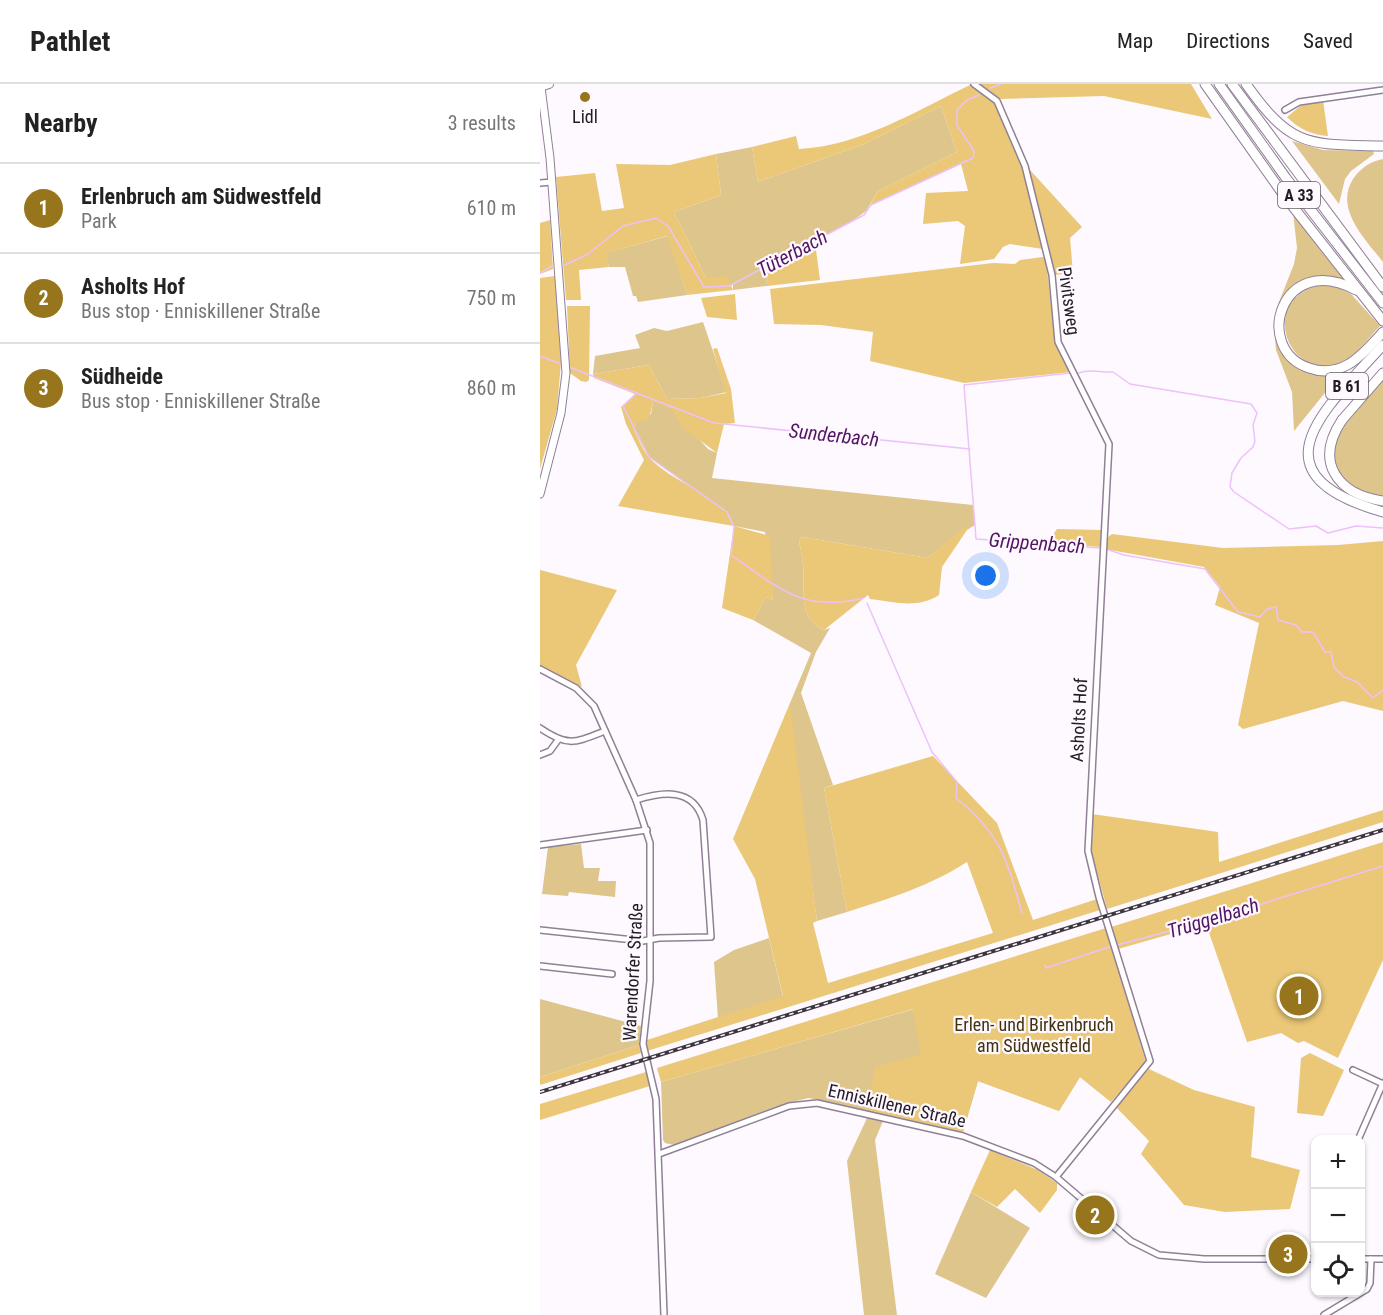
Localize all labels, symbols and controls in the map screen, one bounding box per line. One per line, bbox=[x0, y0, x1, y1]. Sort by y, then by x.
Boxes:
text: Pathlet bbox=[30, 25, 110, 58]
text: Map bbox=[1117, 29, 1153, 53]
text: Directions bbox=[1186, 29, 1270, 53]
text: Saved bbox=[1303, 29, 1353, 53]
marker: Lidl bbox=[578, 90, 592, 104]
place label: Lidl bbox=[572, 106, 598, 127]
text: Nearby bbox=[24, 108, 98, 138]
text: 3 results bbox=[448, 111, 516, 135]
road number: A 33 bbox=[1278, 182, 1320, 208]
text: Erlenbruch am Südwestfeld bbox=[81, 184, 321, 209]
text: 1 bbox=[38, 196, 49, 220]
text: 610 m bbox=[467, 196, 516, 220]
text: Park bbox=[81, 209, 117, 233]
water label: Tüterbach bbox=[753, 224, 831, 282]
street label: Pivitsweg bbox=[1054, 266, 1085, 336]
text: Asholts Hof bbox=[81, 274, 185, 299]
text: 2 bbox=[38, 286, 49, 310]
text: 750 m bbox=[467, 286, 516, 310]
text: Bus stop · Enniskillener Straße bbox=[81, 299, 320, 323]
text: Südheide bbox=[81, 364, 163, 389]
road number: B 61 bbox=[1326, 373, 1368, 399]
text: 3 bbox=[38, 376, 49, 400]
text: 860 m bbox=[467, 376, 516, 400]
text: Bus stop · Enniskillener Straße bbox=[81, 389, 320, 413]
water label: Sunderbach bbox=[788, 418, 880, 452]
water label: Grippenbach bbox=[988, 528, 1086, 558]
your location bbox=[971, 561, 1000, 590]
street label: Asholts Hof bbox=[1066, 677, 1091, 762]
water label: Trüggelbach bbox=[1164, 893, 1262, 943]
street label: Warendorfer Straße bbox=[618, 903, 647, 1041]
pin: 1 bbox=[1280, 974, 1318, 1018]
park label: Erlen- und Birkenbruch am Südwestfeld bbox=[954, 1014, 1114, 1056]
street label: Enniskillener Straße bbox=[826, 1079, 968, 1132]
map controls bbox=[1311, 1135, 1365, 1297]
button: + bbox=[1311, 1135, 1365, 1189]
button: − bbox=[1311, 1189, 1365, 1243]
pin: 2 bbox=[1076, 1192, 1114, 1238]
pin: 3 bbox=[1268, 1232, 1308, 1276]
button: locate bbox=[1311, 1243, 1365, 1297]

